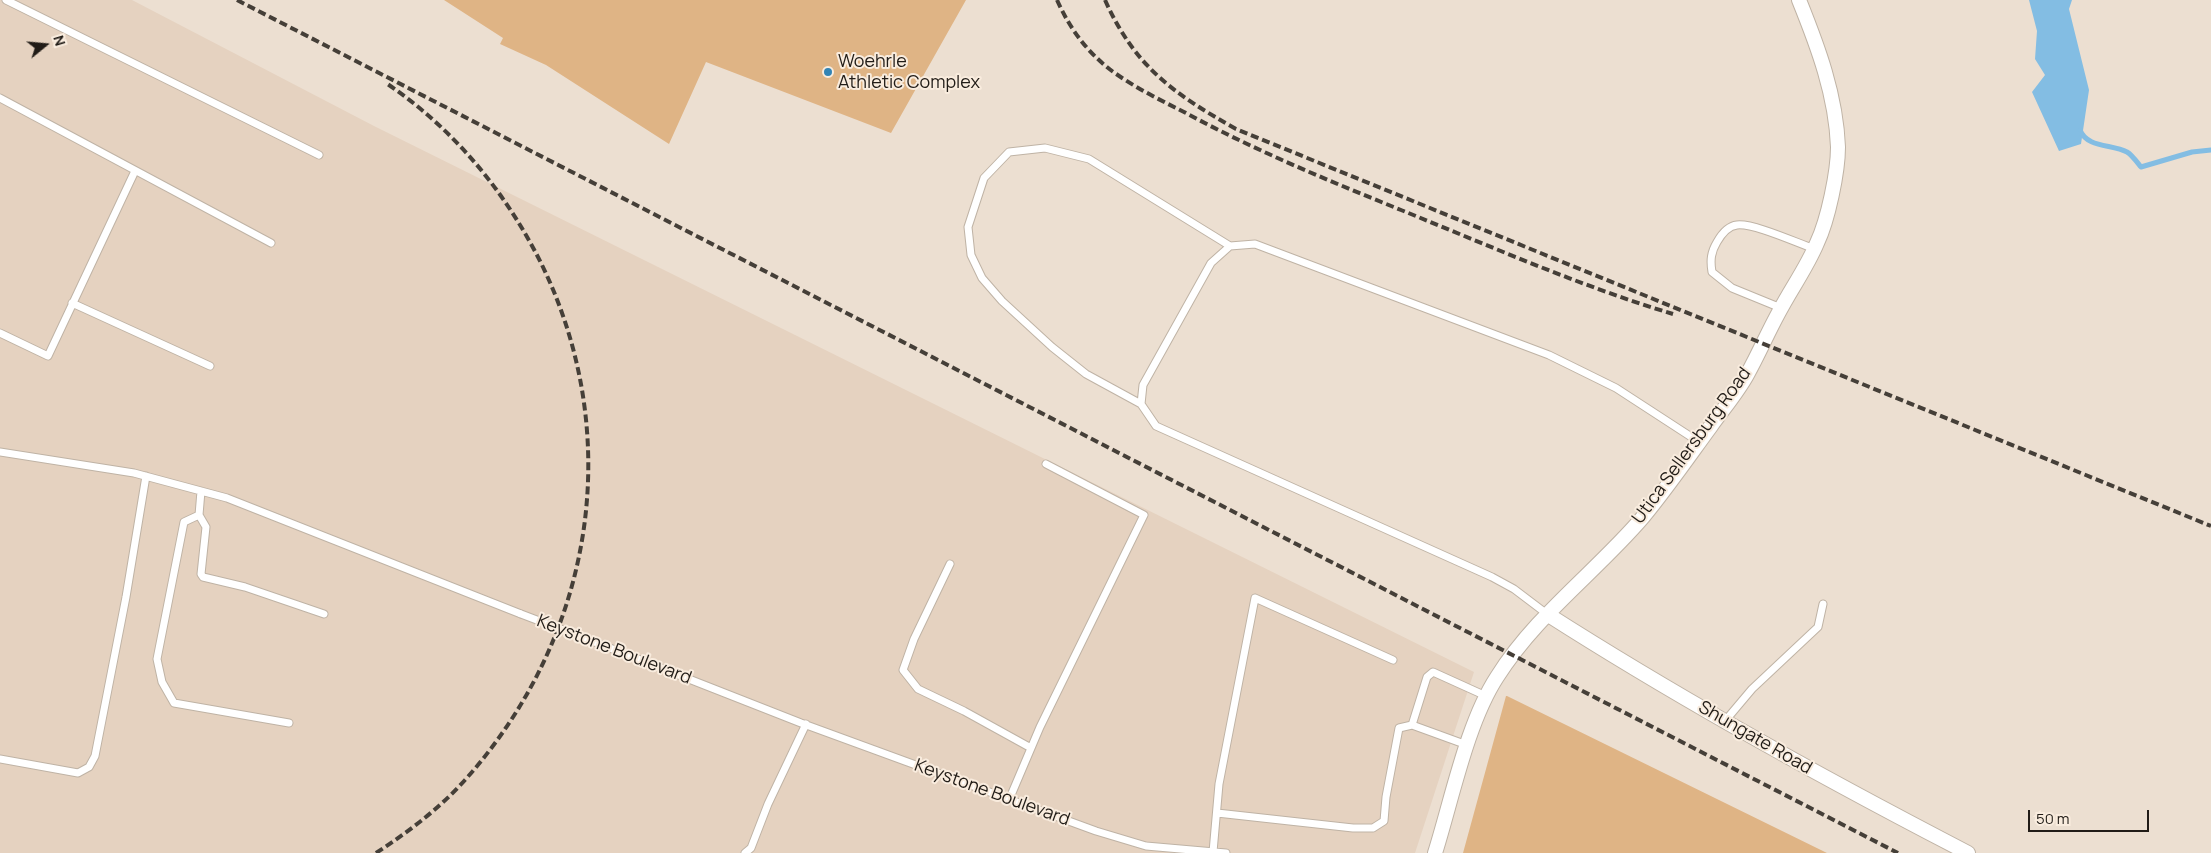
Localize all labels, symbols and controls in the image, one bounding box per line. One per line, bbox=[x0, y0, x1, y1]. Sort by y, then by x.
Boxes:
north arrow bbox=[20, 20, 70, 70]
text: N bbox=[49, 33, 70, 48]
place label: Woehrle Athletic Complex bbox=[838, 51, 980, 94]
marker: Woehrle Athletic Complex bbox=[822, 66, 834, 78]
street label: Utica Sellersburg Road bbox=[1628, 364, 1756, 528]
street label: Keystone Boulevard bbox=[534, 611, 694, 689]
street label: Shungate Road bbox=[1694, 697, 1816, 779]
street label: Keystone Boulevard bbox=[911, 755, 1073, 831]
scale bar bbox=[2031, 800, 2152, 832]
text: 50 m bbox=[2036, 808, 2070, 829]

